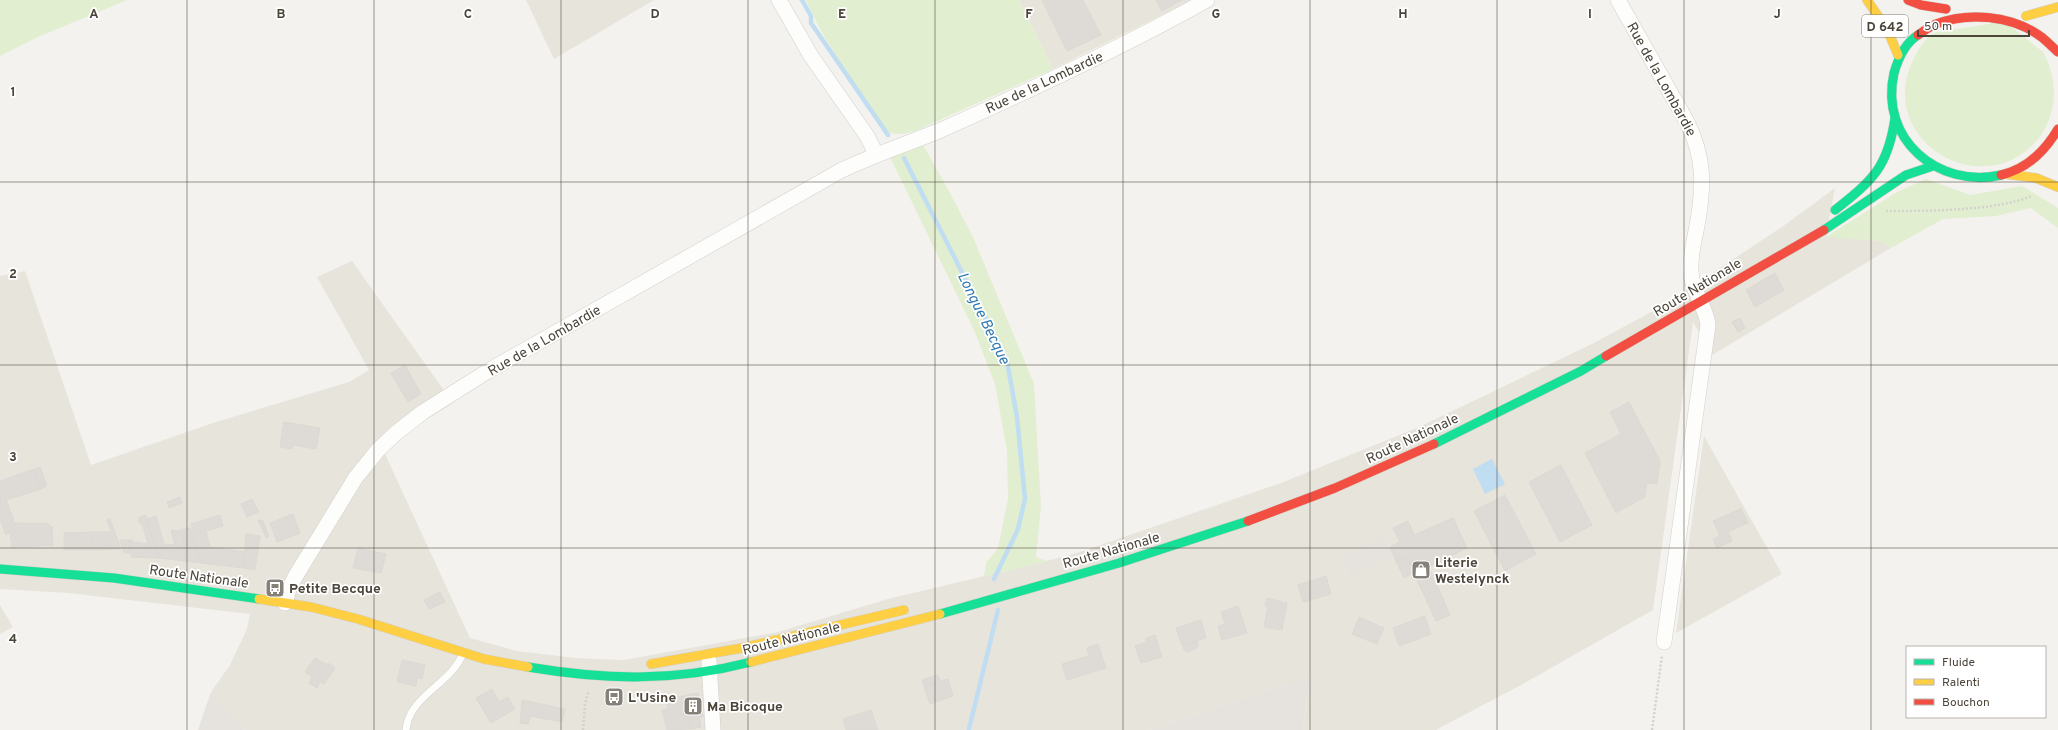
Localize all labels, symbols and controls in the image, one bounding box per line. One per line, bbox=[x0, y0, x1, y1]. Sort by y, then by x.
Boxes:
text: A bbox=[89, 7, 99, 23]
text: B bbox=[277, 7, 286, 23]
text: C bbox=[464, 7, 472, 23]
text: D bbox=[650, 7, 660, 23]
text: E bbox=[838, 7, 846, 23]
text: F bbox=[1025, 7, 1033, 23]
text: G bbox=[1212, 7, 1221, 23]
text: H bbox=[1398, 7, 1408, 23]
text: I bbox=[1588, 7, 1592, 23]
text: J bbox=[1773, 7, 1781, 23]
scale bar bbox=[1918, 12, 2029, 38]
road number: D 642 bbox=[1862, 15, 1908, 37]
text: 50 m bbox=[1924, 19, 1952, 35]
street label: Rue de la Lombardie bbox=[1622, 20, 1699, 140]
street label: Rue de la Lombardie bbox=[983, 49, 1106, 118]
text: 1 bbox=[10, 85, 16, 101]
street label: Route Nationale bbox=[1650, 255, 1745, 321]
text: 2 bbox=[9, 267, 17, 283]
water label: Longue Becque bbox=[952, 269, 1013, 368]
street label: Rue de la Lombardie bbox=[485, 302, 604, 381]
street label: Route Nationale bbox=[1364, 411, 1462, 468]
text: 3 bbox=[9, 450, 17, 466]
street label: Route Nationale bbox=[1061, 529, 1162, 573]
place label: Literie Westelynck bbox=[1435, 555, 1510, 588]
shop icon: Literie Westelynck bbox=[1410, 559, 1432, 581]
street label: Route Nationale bbox=[148, 562, 250, 593]
bus stop icon: Petite Becque bbox=[264, 577, 286, 599]
place label: Petite Becque bbox=[289, 581, 381, 598]
street label: Route Nationale bbox=[741, 619, 842, 660]
text: 4 bbox=[9, 632, 17, 648]
legend bbox=[1906, 646, 2046, 718]
text: Fluide bbox=[1942, 655, 1975, 671]
text: Ralenti bbox=[1942, 675, 1980, 691]
bus stop icon: L'Usine bbox=[603, 686, 625, 708]
place label: L'Usine bbox=[628, 690, 676, 707]
building icon: Ma Bicoque bbox=[682, 695, 704, 717]
text: Bouchon bbox=[1942, 695, 1990, 711]
place label: Ma Bicoque bbox=[707, 699, 783, 716]

